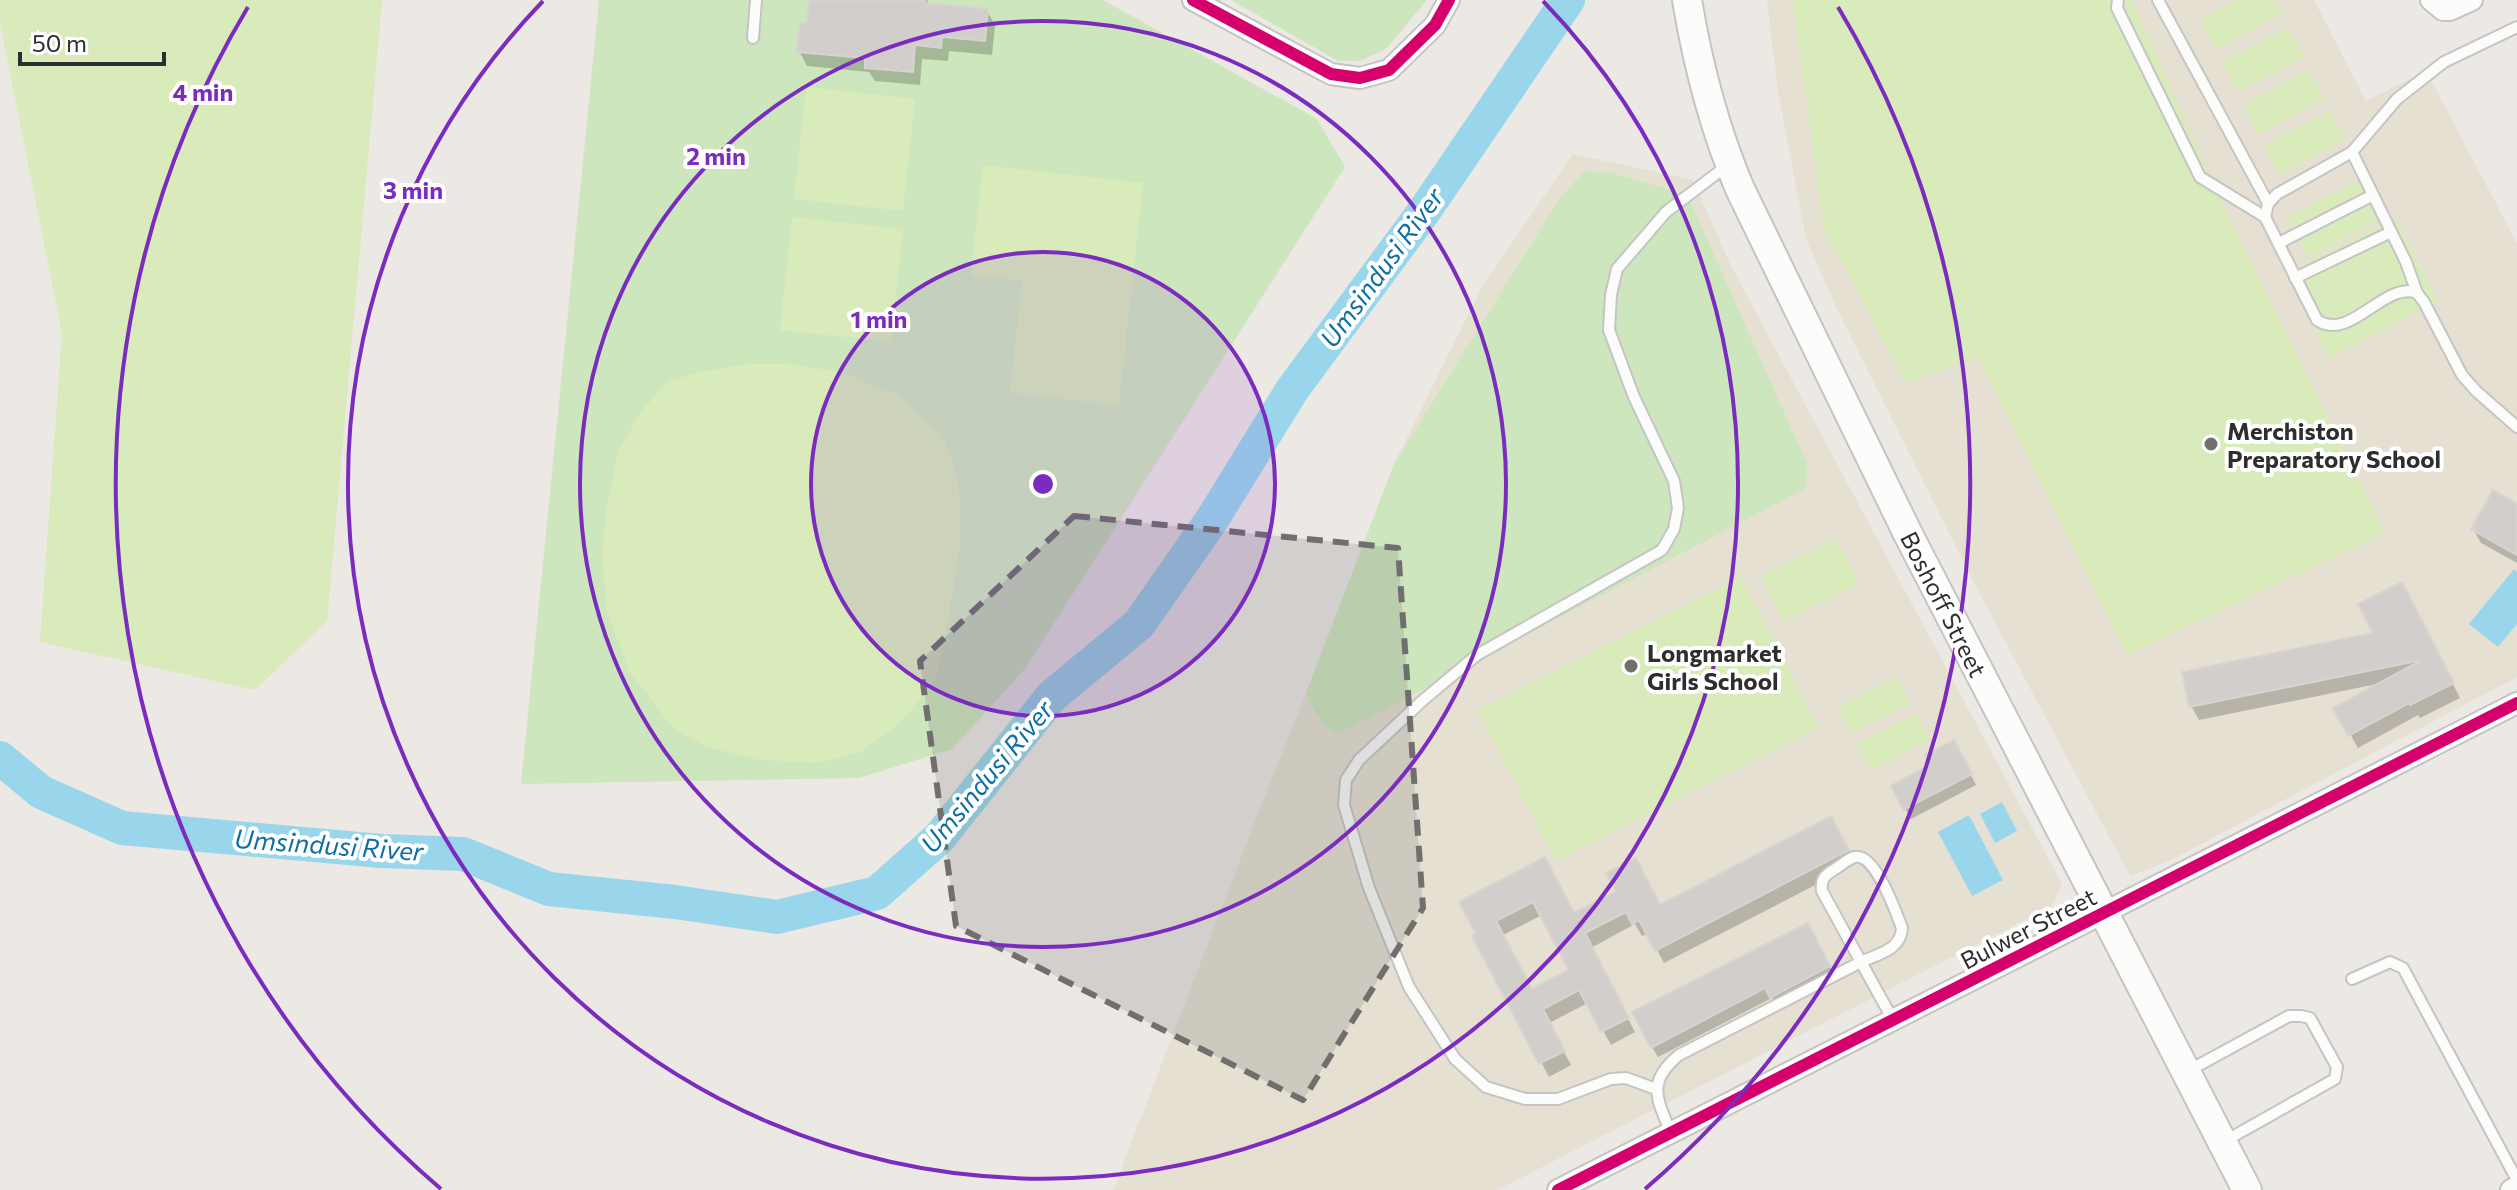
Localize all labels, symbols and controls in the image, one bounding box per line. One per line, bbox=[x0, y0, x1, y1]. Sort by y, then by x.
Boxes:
scale bar bbox=[20, 16, 164, 66]
text: 50 m bbox=[32, 28, 87, 57]
text: 4 min bbox=[173, 77, 233, 106]
text: 2 min bbox=[686, 141, 746, 170]
text: 3 min bbox=[383, 175, 443, 204]
water label: Umsindusi River bbox=[1313, 180, 1450, 353]
text: 1 min bbox=[851, 304, 907, 333]
place label: Merchiston Preparatory School bbox=[2227, 416, 2441, 473]
marker: Merchiston Preparatory School bbox=[2202, 435, 2220, 453]
centre of rings bbox=[1029, 470, 1057, 498]
street label: Boshoff Street bbox=[1895, 526, 1993, 682]
place label: Longmarket Girls School bbox=[1647, 638, 1782, 695]
marker: Longmarket Girls School bbox=[1622, 657, 1640, 675]
water label: Umsindusi River bbox=[913, 692, 1060, 859]
water label: Umsindusi River bbox=[233, 822, 426, 866]
street label: Bulwer Street bbox=[1955, 881, 2101, 975]

